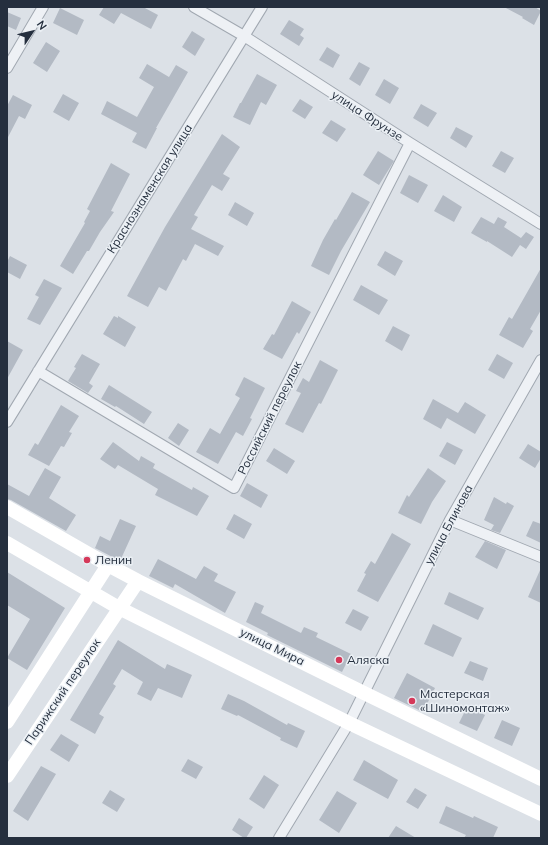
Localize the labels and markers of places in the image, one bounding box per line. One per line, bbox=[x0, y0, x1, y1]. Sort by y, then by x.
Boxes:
place label: Ленин bbox=[95, 553, 132, 567]
marker: Ленин bbox=[82, 555, 92, 565]
place label: Аляска bbox=[347, 653, 389, 667]
marker: Аляска bbox=[334, 655, 344, 665]
place label: Мастерская «Шиномонтаж» bbox=[420, 687, 510, 715]
marker: Мастерская «Шиномонтаж» bbox=[407, 696, 417, 706]

